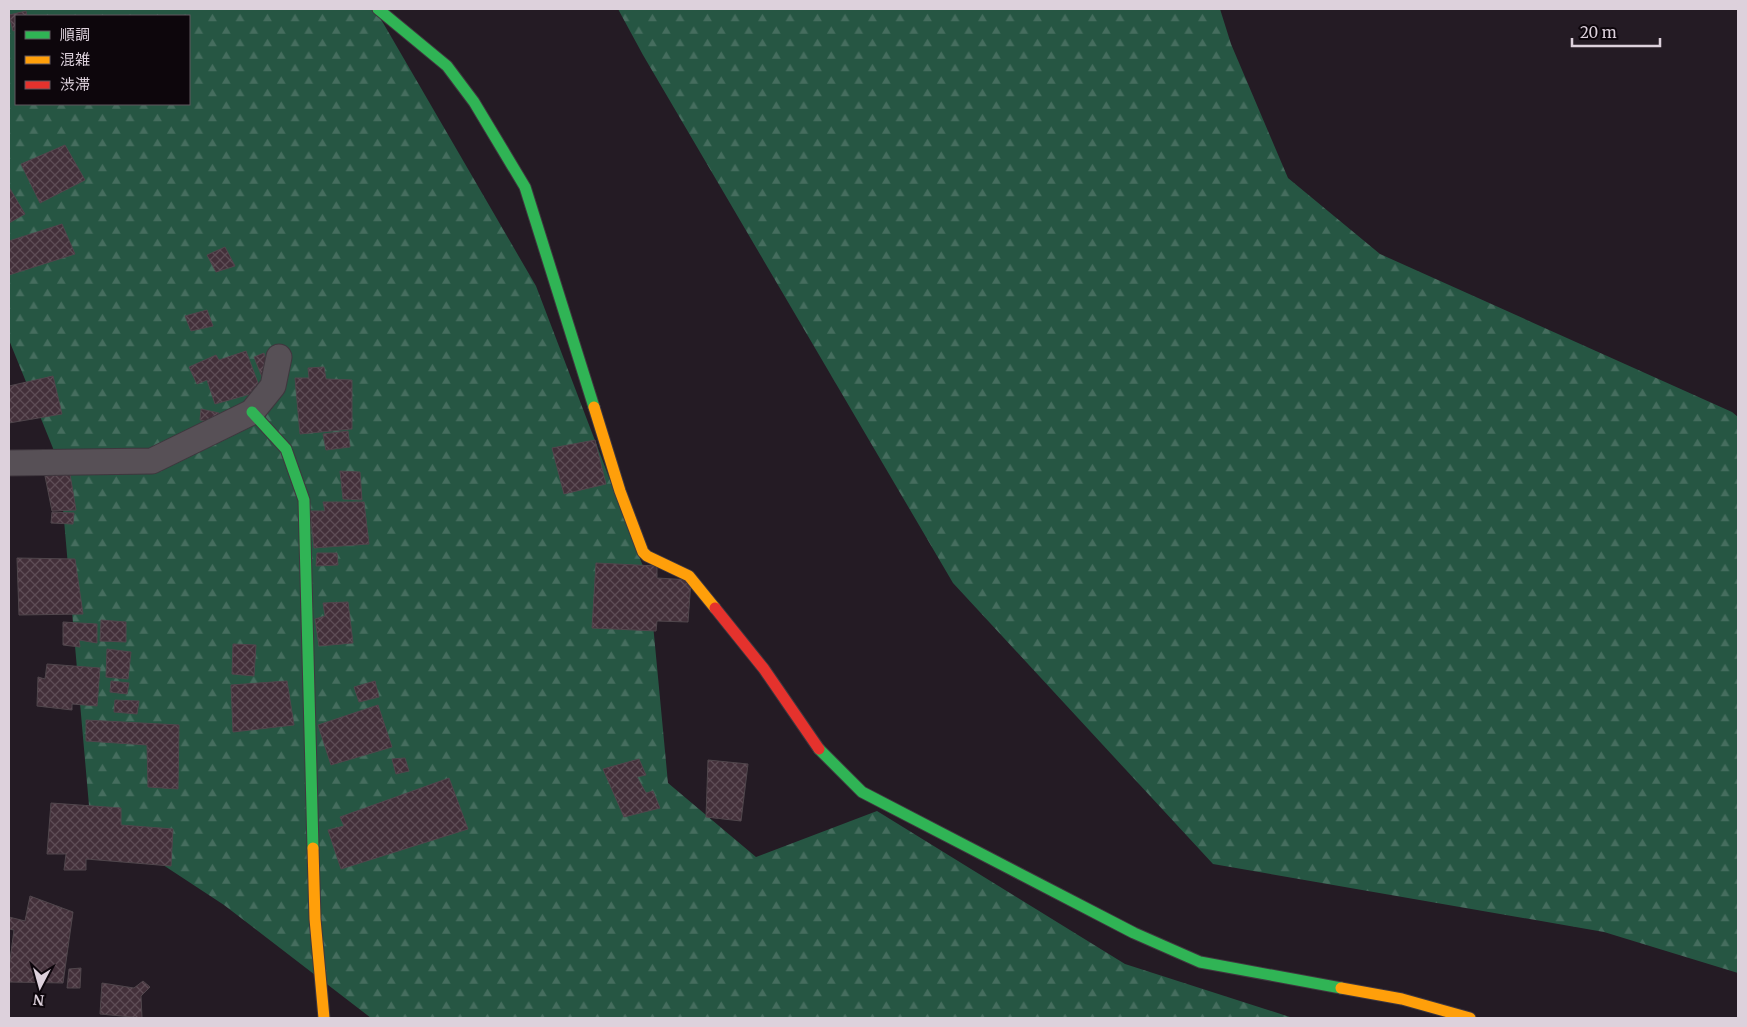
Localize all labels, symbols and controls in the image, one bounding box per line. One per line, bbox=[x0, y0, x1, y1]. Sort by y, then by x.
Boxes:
legend bbox=[15, 15, 190, 105]
scale bar bbox=[1572, 15, 1660, 47]
text: 20 m bbox=[1580, 23, 1617, 42]
text: 順調 bbox=[60, 25, 90, 44]
text: 混雑 bbox=[60, 50, 90, 69]
text: 渋滞 bbox=[60, 75, 90, 94]
north arrow bbox=[15, 962, 65, 1012]
text: N bbox=[32, 990, 45, 1009]

